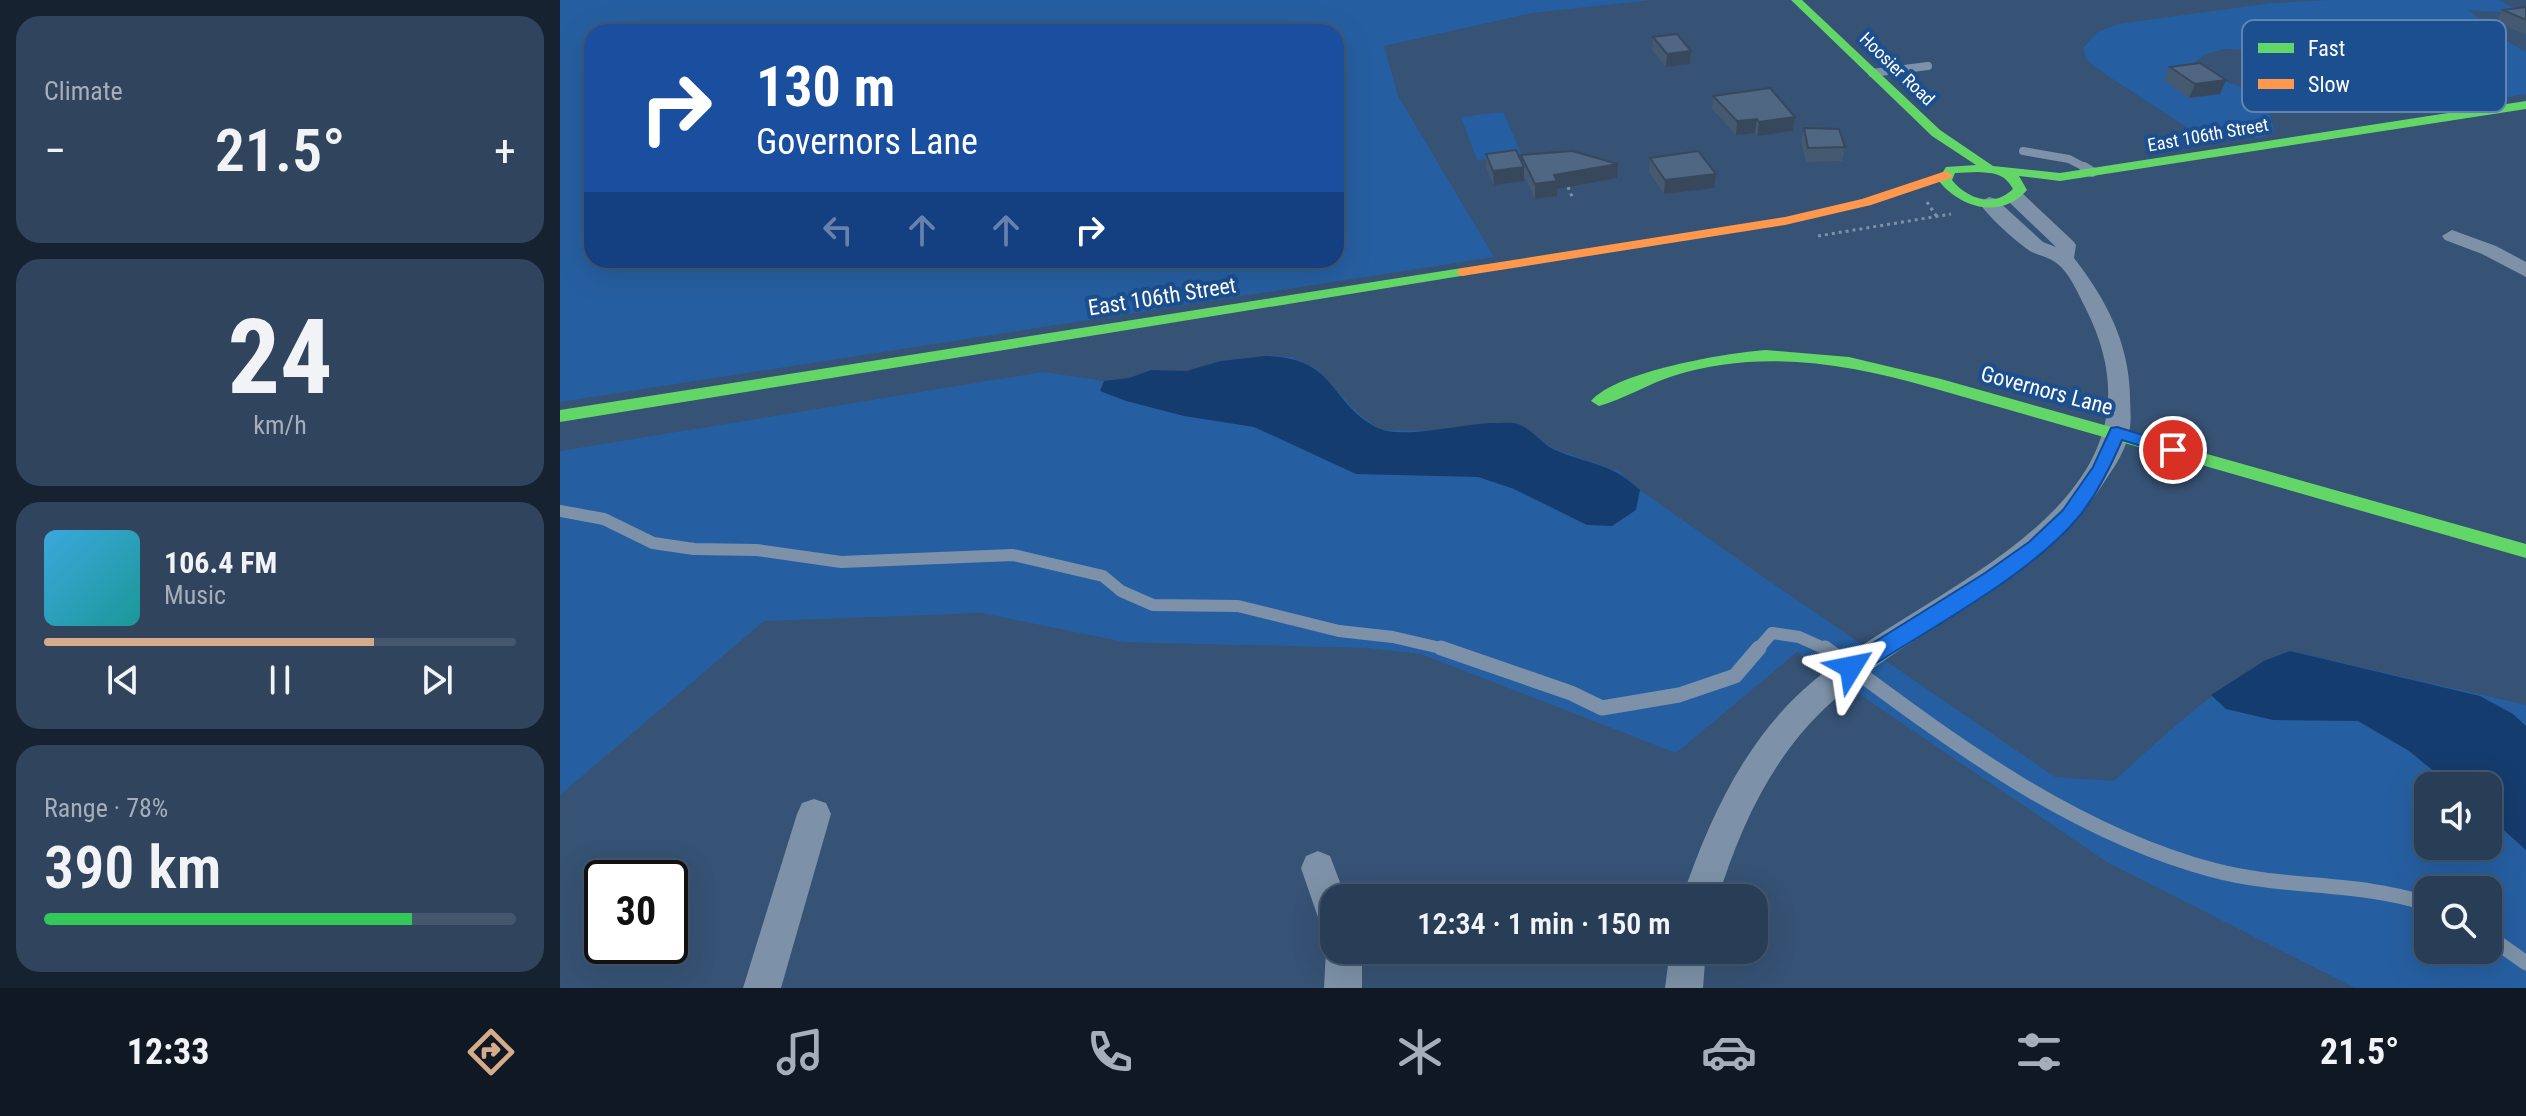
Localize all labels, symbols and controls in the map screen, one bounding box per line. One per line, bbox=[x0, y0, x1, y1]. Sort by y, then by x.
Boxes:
legend bbox=[2242, 20, 2506, 112]
street label: Hoosier Road bbox=[1856, 28, 1939, 109]
text: Fast bbox=[2308, 36, 2345, 61]
text: 130 m bbox=[756, 54, 895, 120]
icon: right bbox=[624, 56, 728, 160]
text: Slow bbox=[2308, 72, 2350, 97]
text: Climate bbox=[44, 76, 123, 106]
street label: East 106th Street bbox=[2146, 114, 2270, 155]
text: 21.5° bbox=[215, 115, 345, 186]
text: Governors Lane bbox=[756, 121, 978, 163]
text: − bbox=[44, 125, 66, 177]
text: + bbox=[494, 125, 516, 177]
icon: left bbox=[816, 208, 860, 252]
icon: ahead bbox=[900, 208, 944, 252]
icon: ahead bbox=[984, 208, 1028, 252]
icon: right bbox=[1068, 208, 1112, 252]
street label: East 106th Street bbox=[1086, 272, 1238, 321]
text: 24 bbox=[227, 297, 333, 418]
street label: Governors Lane bbox=[1978, 361, 2116, 420]
text: km/h bbox=[253, 410, 307, 440]
pin bbox=[2139, 416, 2207, 484]
icon: arrive bbox=[2151, 428, 2195, 472]
text: 106.4 FM bbox=[164, 545, 277, 580]
text: Music bbox=[164, 580, 226, 610]
position arrow bbox=[1809, 625, 1893, 709]
icon: previous bbox=[101, 658, 145, 702]
icon: pause bbox=[258, 658, 302, 702]
icon: next bbox=[415, 658, 459, 702]
map controls bbox=[2414, 772, 2502, 964]
button: sound bbox=[2414, 772, 2502, 860]
text: Range · 78% bbox=[44, 793, 168, 823]
text: 390 km bbox=[44, 832, 221, 903]
speed limit sign: 30 bbox=[584, 860, 688, 964]
button: search bbox=[2414, 876, 2502, 964]
text: 12:34 · 1 min · 150 m bbox=[1417, 906, 1671, 941]
icon: directions bbox=[463, 1024, 519, 1080]
icon: music bbox=[772, 1024, 828, 1080]
icon: phone bbox=[1082, 1024, 1138, 1080]
icon: climate bbox=[1392, 1024, 1448, 1080]
icon: car bbox=[1701, 1024, 1757, 1080]
icon: filters bbox=[2011, 1024, 2067, 1080]
text: 12:33 bbox=[127, 1031, 209, 1073]
text: 21.5° bbox=[2320, 1031, 2399, 1073]

